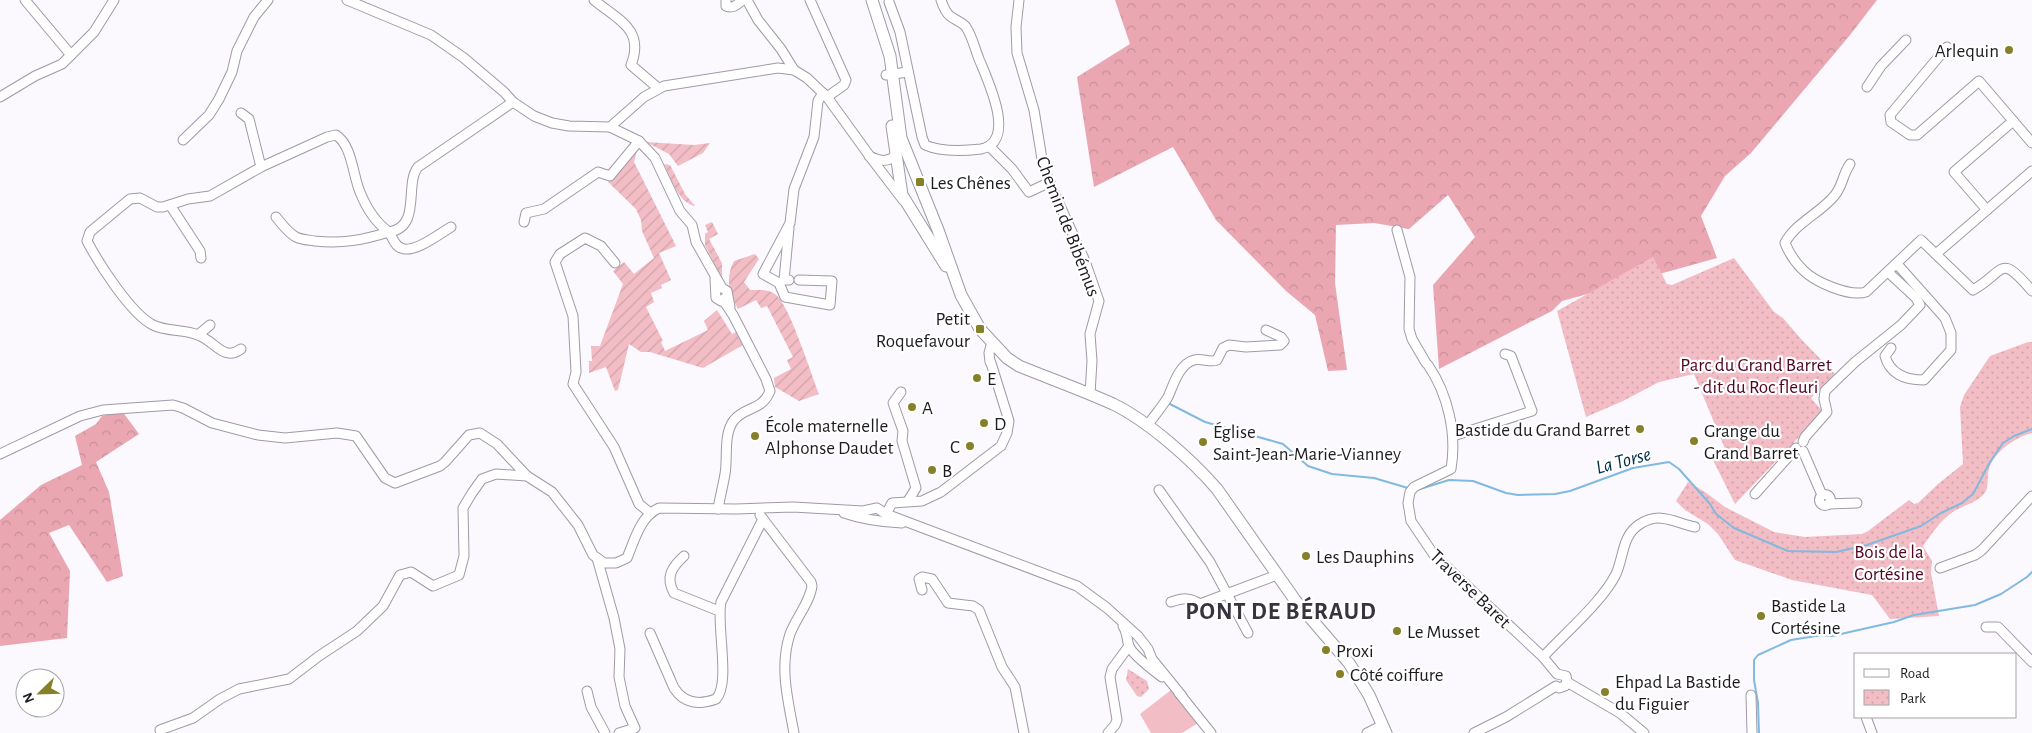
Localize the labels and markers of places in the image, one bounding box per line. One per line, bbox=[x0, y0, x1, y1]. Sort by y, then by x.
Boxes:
place label: Arlequin bbox=[1935, 42, 1999, 61]
marker: Arlequin bbox=[2003, 44, 2015, 56]
place label: Les Chênes bbox=[930, 174, 1011, 193]
marker: Les Chênes bbox=[914, 176, 926, 188]
place label: Petit Roquefavour bbox=[876, 310, 970, 351]
marker: Petit Roquefavour bbox=[974, 323, 986, 335]
place label: E bbox=[987, 370, 996, 389]
marker: E bbox=[971, 372, 983, 384]
place label: A bbox=[922, 399, 933, 418]
marker: A bbox=[906, 401, 918, 413]
place label: École maternelle Alphonse Daudet bbox=[765, 415, 893, 458]
place label: D bbox=[994, 415, 1006, 434]
marker: D bbox=[978, 417, 990, 429]
place label: Église Saint-Jean-Marie-Vianney bbox=[1213, 421, 1401, 464]
place label: Bastide du Grand Barret bbox=[1455, 421, 1630, 440]
place label: Grange du Grand Barret bbox=[1704, 422, 1798, 463]
marker: Bastide du Grand Barret bbox=[1634, 423, 1646, 435]
marker: École maternelle Alphonse Daudet bbox=[749, 430, 761, 442]
marker: Grange du Grand Barret bbox=[1688, 435, 1700, 447]
marker: Église Saint-Jean-Marie-Vianney bbox=[1197, 436, 1209, 448]
place label: C bbox=[950, 438, 960, 457]
marker: C bbox=[964, 440, 976, 452]
place label: B bbox=[942, 462, 952, 481]
marker: B bbox=[926, 464, 938, 476]
place label: Les Dauphins bbox=[1316, 548, 1414, 567]
marker: Les Dauphins bbox=[1300, 550, 1312, 562]
place label: Bastide La Cortésine bbox=[1771, 597, 1846, 638]
marker: Bastide La Cortésine bbox=[1755, 610, 1767, 622]
place label: Le Musset bbox=[1407, 623, 1480, 642]
marker: Le Musset bbox=[1391, 625, 1403, 637]
place label: Proxi bbox=[1336, 642, 1374, 661]
marker: Proxi bbox=[1320, 644, 1332, 656]
place label: Côté coiffure bbox=[1350, 666, 1444, 685]
marker: Côté coiffure bbox=[1334, 668, 1346, 680]
place label: Ehpad La Bastide du Figuier bbox=[1615, 673, 1741, 714]
marker: Ehpad La Bastide du Figuier bbox=[1599, 686, 1611, 698]

